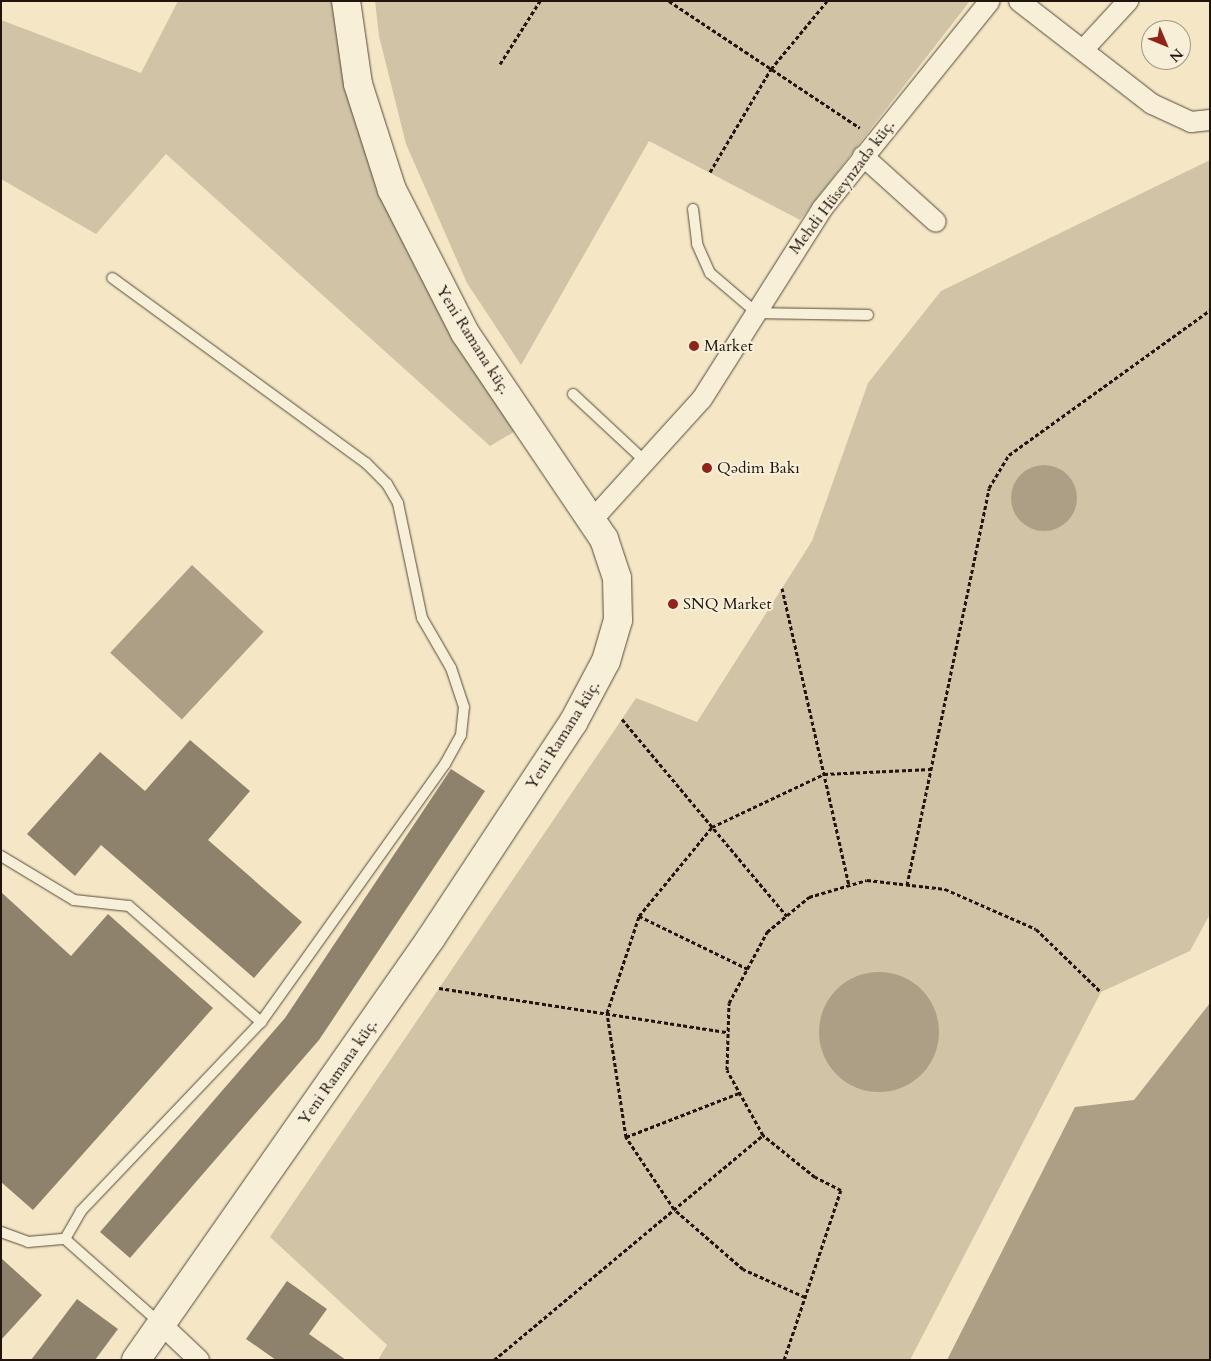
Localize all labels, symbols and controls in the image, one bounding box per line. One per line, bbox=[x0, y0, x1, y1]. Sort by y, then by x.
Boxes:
north arrow bbox=[1141, 20, 1191, 70]
text: N bbox=[1165, 44, 1187, 66]
street label: Mehdi Hüseynzadə küç. bbox=[785, 116, 899, 258]
street label: Yeni Ramana küç. bbox=[432, 282, 514, 398]
place label: Market bbox=[704, 336, 753, 356]
marker: Market bbox=[688, 340, 700, 352]
place label: Qədim Bakı bbox=[717, 458, 800, 478]
marker: Qədim Bakı bbox=[701, 462, 713, 474]
place label: SNQ Market bbox=[683, 594, 771, 614]
marker: SNQ Market bbox=[667, 598, 679, 610]
street label: Yeni Ramana küç. bbox=[522, 677, 604, 793]
street label: Yeni Ramana küç. bbox=[294, 1015, 382, 1129]

